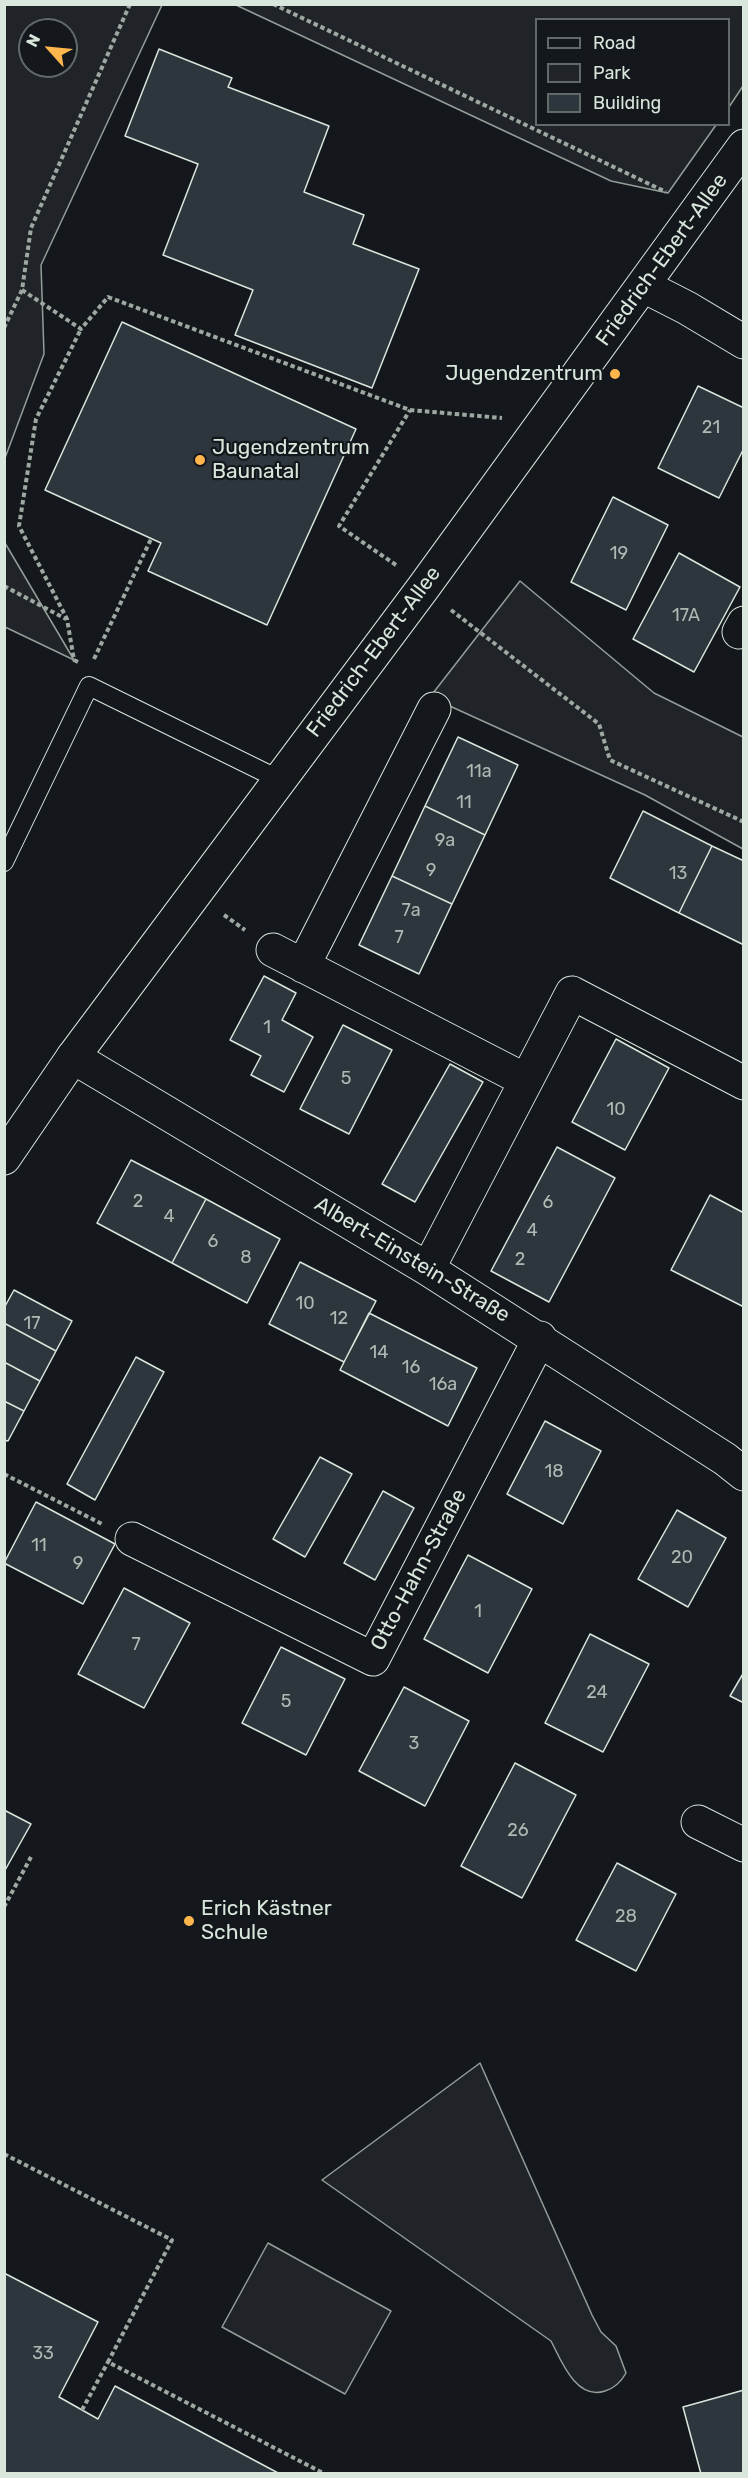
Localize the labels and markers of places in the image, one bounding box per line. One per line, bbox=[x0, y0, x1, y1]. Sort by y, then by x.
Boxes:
place label: Jugendzentrum bbox=[445, 361, 603, 387]
marker: Jugendzentrum bbox=[608, 367, 622, 381]
place label: Jugendzentrum Baunatal bbox=[212, 435, 370, 485]
marker: Jugendzentrum Baunatal bbox=[193, 453, 207, 467]
place label: Erich Kästner Schule bbox=[201, 1896, 332, 1946]
marker: Erich Kästner Schule bbox=[182, 1914, 196, 1928]

